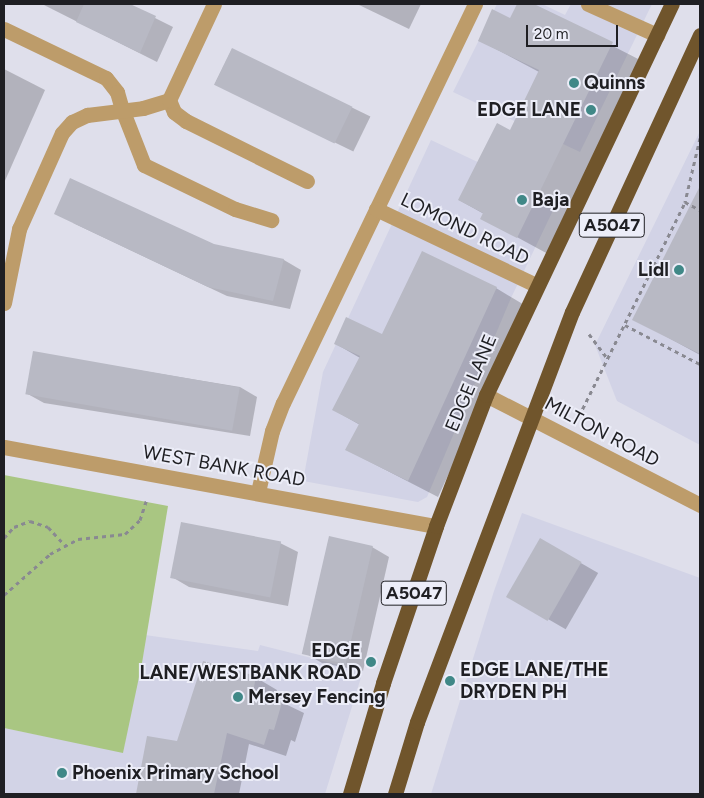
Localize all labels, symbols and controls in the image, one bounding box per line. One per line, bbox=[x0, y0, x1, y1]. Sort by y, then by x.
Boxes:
scale bar bbox=[529, 15, 622, 47]
text: 20 m bbox=[534, 25, 568, 43]
place label: Quinns bbox=[584, 72, 645, 94]
marker: Quinns bbox=[568, 77, 580, 89]
place label: EDGE LANE bbox=[477, 99, 581, 121]
marker: EDGE LANE bbox=[585, 104, 597, 116]
street label: LOMOND ROAD bbox=[397, 188, 533, 270]
place label: Baja bbox=[532, 189, 569, 211]
marker: Baja bbox=[516, 194, 528, 206]
road number: A5047 bbox=[578, 210, 646, 240]
place label: Lidl bbox=[638, 259, 669, 281]
marker: Lidl bbox=[673, 264, 685, 276]
street label: EDGE LANE bbox=[440, 331, 502, 435]
street label: MILTON ROAD bbox=[541, 392, 663, 472]
street label: WEST BANK ROAD bbox=[141, 441, 307, 491]
road number: A5047 bbox=[380, 578, 448, 608]
place label: EDGE LANE/WESTBANK ROAD bbox=[139, 640, 361, 684]
marker: EDGE LANE/WESTBANK ROAD bbox=[365, 656, 377, 668]
place label: EDGE LANE/THE DRYDEN PH bbox=[460, 659, 609, 703]
marker: EDGE LANE/THE DRYDEN PH bbox=[444, 675, 456, 687]
place label: Mersey Fencing bbox=[248, 686, 386, 708]
marker: Mersey Fencing bbox=[232, 691, 244, 703]
place label: Phoenix Primary School bbox=[72, 762, 279, 784]
marker: Phoenix Primary School bbox=[56, 767, 68, 779]

